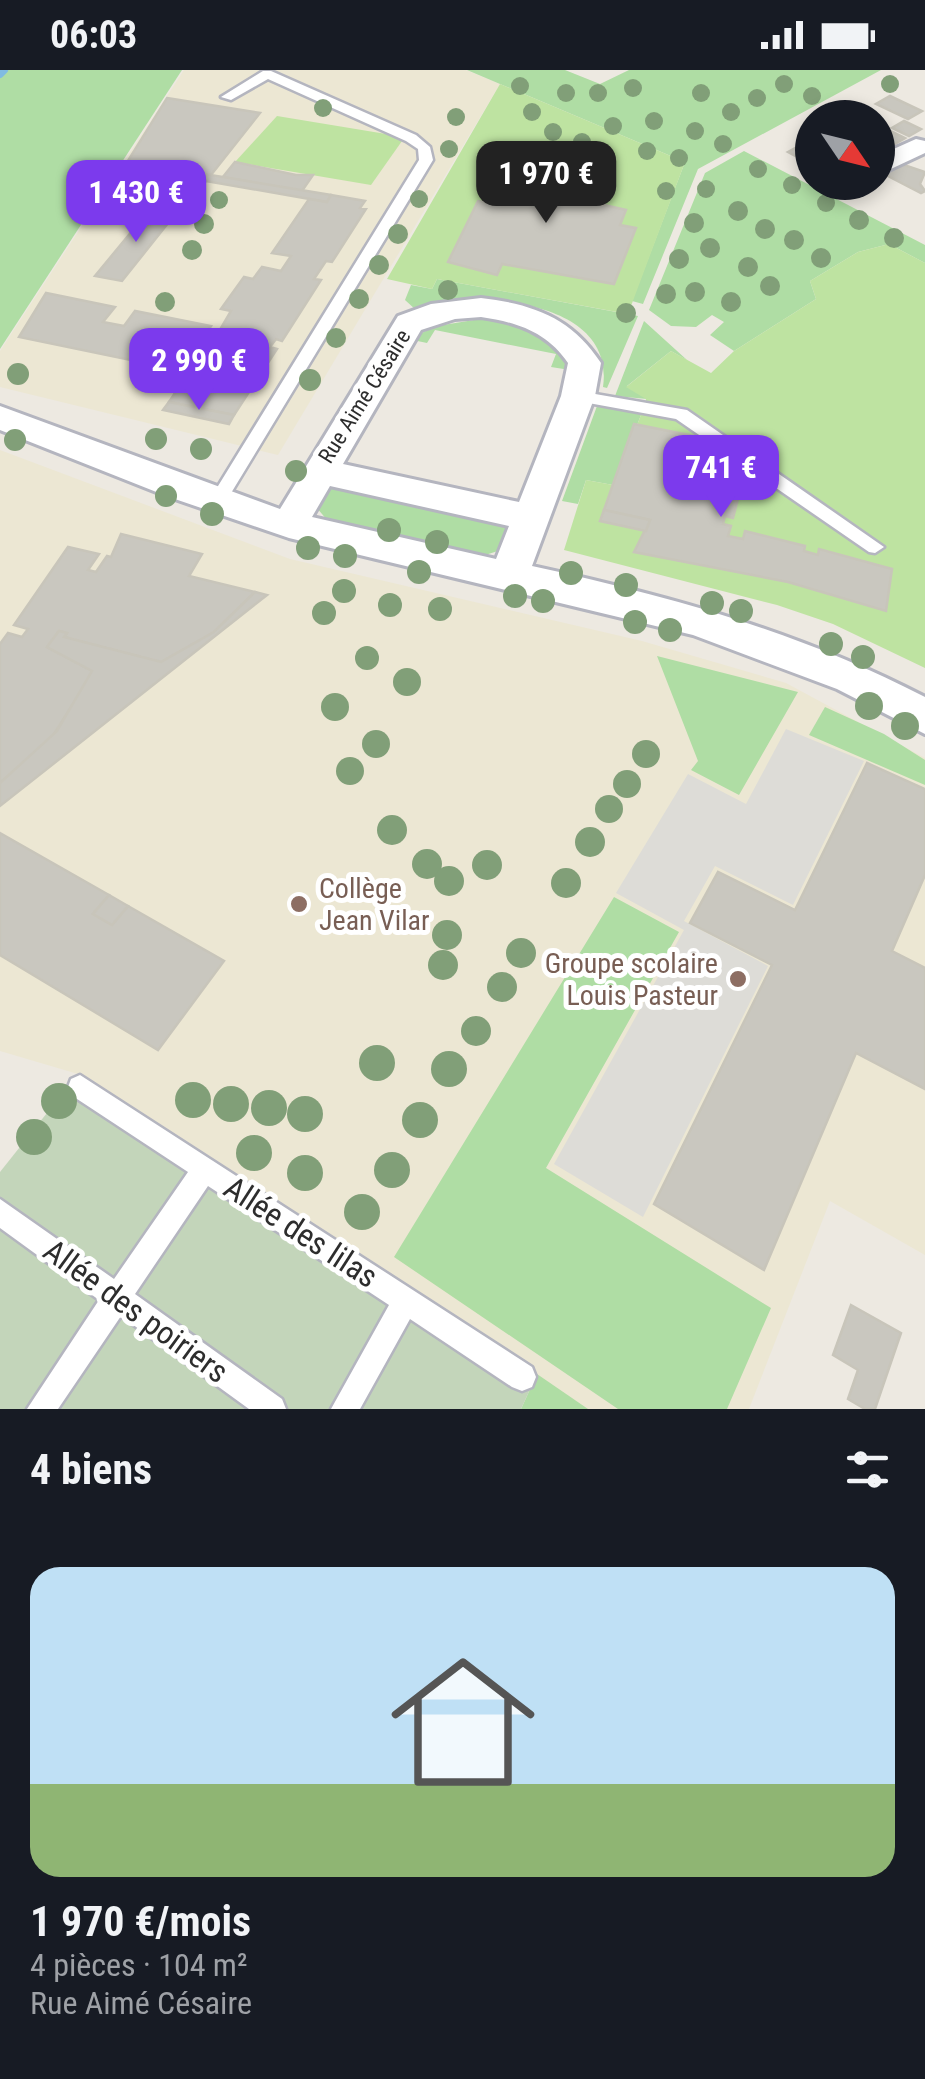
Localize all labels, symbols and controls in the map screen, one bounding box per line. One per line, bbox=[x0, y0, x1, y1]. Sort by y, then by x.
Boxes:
text: 06:03 bbox=[50, 13, 137, 57]
north arrow bbox=[795, 100, 895, 200]
map controls bbox=[795, 100, 895, 200]
pin: 1 970 € bbox=[454, 141, 638, 226]
text: 1 970 € bbox=[498, 154, 594, 192]
pin: 1 430 € bbox=[44, 160, 228, 245]
text: 1 430 € bbox=[88, 173, 184, 211]
street label: Rue Aimé Césaire bbox=[313, 325, 415, 468]
pin: 2 990 € bbox=[107, 328, 291, 413]
text: 2 990 € bbox=[151, 341, 247, 379]
pin: 741 € bbox=[651, 435, 791, 520]
text: 741 € bbox=[685, 448, 757, 486]
place label: Collège Jean Vilar bbox=[319, 872, 430, 937]
marker: Collège Jean Vilar bbox=[288, 893, 310, 915]
place label: Groupe scolaire Louis Pasteur bbox=[545, 947, 718, 1012]
marker: Groupe scolaire Louis Pasteur bbox=[727, 968, 749, 990]
street label: Allée des lilas bbox=[217, 1168, 385, 1296]
street label: Allée des poiriers bbox=[36, 1231, 236, 1391]
icon: filters bbox=[840, 1442, 895, 1497]
text: 4 biens bbox=[30, 1445, 152, 1494]
icon: home bbox=[373, 1632, 553, 1812]
text: 1 970 €/mois bbox=[30, 1897, 251, 1946]
text: 4 pièces · 104 m² bbox=[30, 1946, 248, 1984]
text: Rue Aimé Césaire bbox=[30, 1984, 252, 2022]

